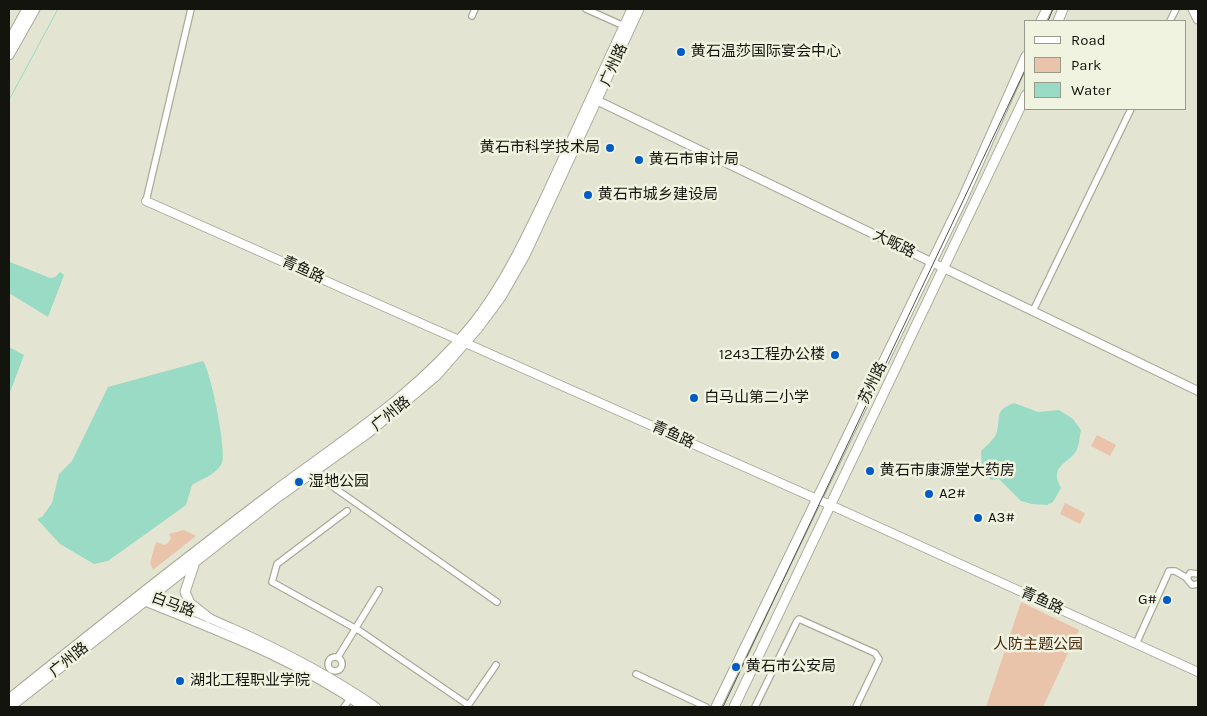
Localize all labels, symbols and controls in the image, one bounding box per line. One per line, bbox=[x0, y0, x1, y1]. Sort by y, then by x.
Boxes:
legend bbox=[1024, 20, 1187, 110]
text: Road bbox=[1071, 31, 1106, 49]
street label: 广州路 bbox=[597, 41, 631, 89]
place label: 黄石温莎国际宴会中心 bbox=[691, 43, 841, 61]
marker: 黄石温莎国际宴会中心 bbox=[675, 46, 687, 58]
text: Park bbox=[1071, 56, 1101, 74]
text: Water bbox=[1071, 81, 1111, 99]
place label: 黄石市科学技术局 bbox=[480, 139, 600, 157]
marker: 黄石市科学技术局 bbox=[604, 142, 616, 154]
place label: 黄石市审计局 bbox=[649, 151, 739, 169]
marker: 黄石市审计局 bbox=[633, 154, 645, 166]
place label: 黄石市城乡建设局 bbox=[598, 186, 718, 204]
marker: 黄石市城乡建设局 bbox=[582, 189, 594, 201]
street label: 大畈路 bbox=[870, 226, 918, 262]
street label: 青鱼路 bbox=[279, 253, 327, 287]
place label: 1243工程办公楼 bbox=[719, 346, 825, 364]
marker: 1243工程办公楼 bbox=[829, 349, 841, 361]
street label: 苏州路 bbox=[855, 359, 891, 407]
place label: 白马山第二小学 bbox=[704, 389, 809, 407]
marker: 白马山第二小学 bbox=[688, 392, 700, 404]
street label: 广州路 bbox=[368, 393, 414, 435]
street label: 青鱼路 bbox=[649, 418, 697, 452]
place label: 黄石市康源堂大药房 bbox=[880, 462, 1015, 480]
marker: 黄石市康源堂大药房 bbox=[864, 465, 876, 477]
place label: 湿地公园 bbox=[309, 473, 369, 491]
marker: 湿地公园 bbox=[293, 476, 305, 488]
place label: A2# bbox=[939, 485, 966, 503]
marker: A2# bbox=[923, 488, 935, 500]
place label: A3# bbox=[988, 509, 1015, 527]
marker: A3# bbox=[972, 512, 984, 524]
street label: 青鱼路 bbox=[1018, 584, 1066, 618]
street label: 白马路 bbox=[149, 589, 197, 621]
place label: G# bbox=[1138, 591, 1157, 609]
marker: G# bbox=[1161, 594, 1173, 606]
park label: 人防主题公园 bbox=[993, 636, 1083, 654]
street label: 广州路 bbox=[46, 639, 92, 681]
place label: 黄石市公安局 bbox=[746, 658, 836, 676]
marker: 黄石市公安局 bbox=[730, 661, 742, 673]
place label: 湖北工程职业学院 bbox=[190, 672, 310, 690]
marker: 湖北工程职业学院 bbox=[174, 675, 186, 687]

